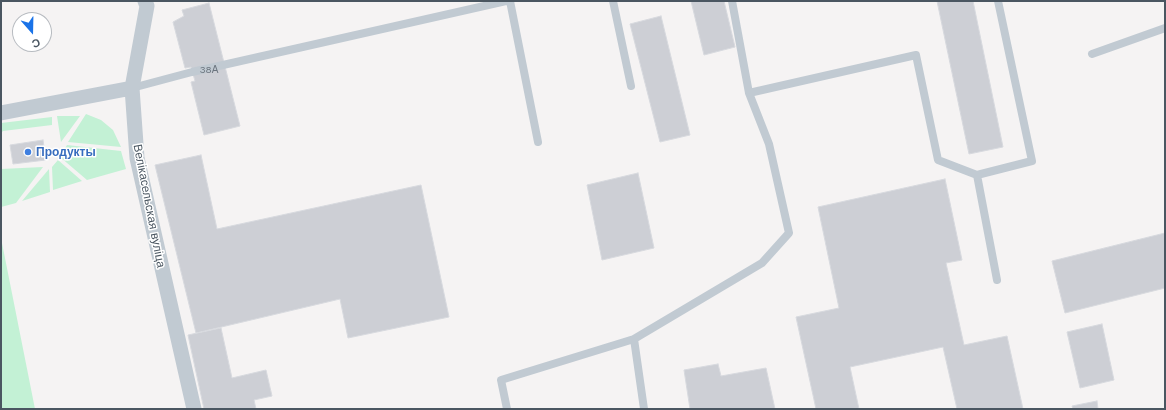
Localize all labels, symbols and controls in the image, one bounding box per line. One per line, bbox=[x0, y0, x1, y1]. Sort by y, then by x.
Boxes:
north arrow bbox=[12, 12, 52, 52]
text: С bbox=[30, 35, 42, 50]
house number: 38А bbox=[200, 64, 218, 76]
street label: Велікасельская вуліца bbox=[130, 143, 168, 269]
place label: Продукты bbox=[36, 145, 96, 159]
marker: Продукты bbox=[23, 147, 33, 157]

